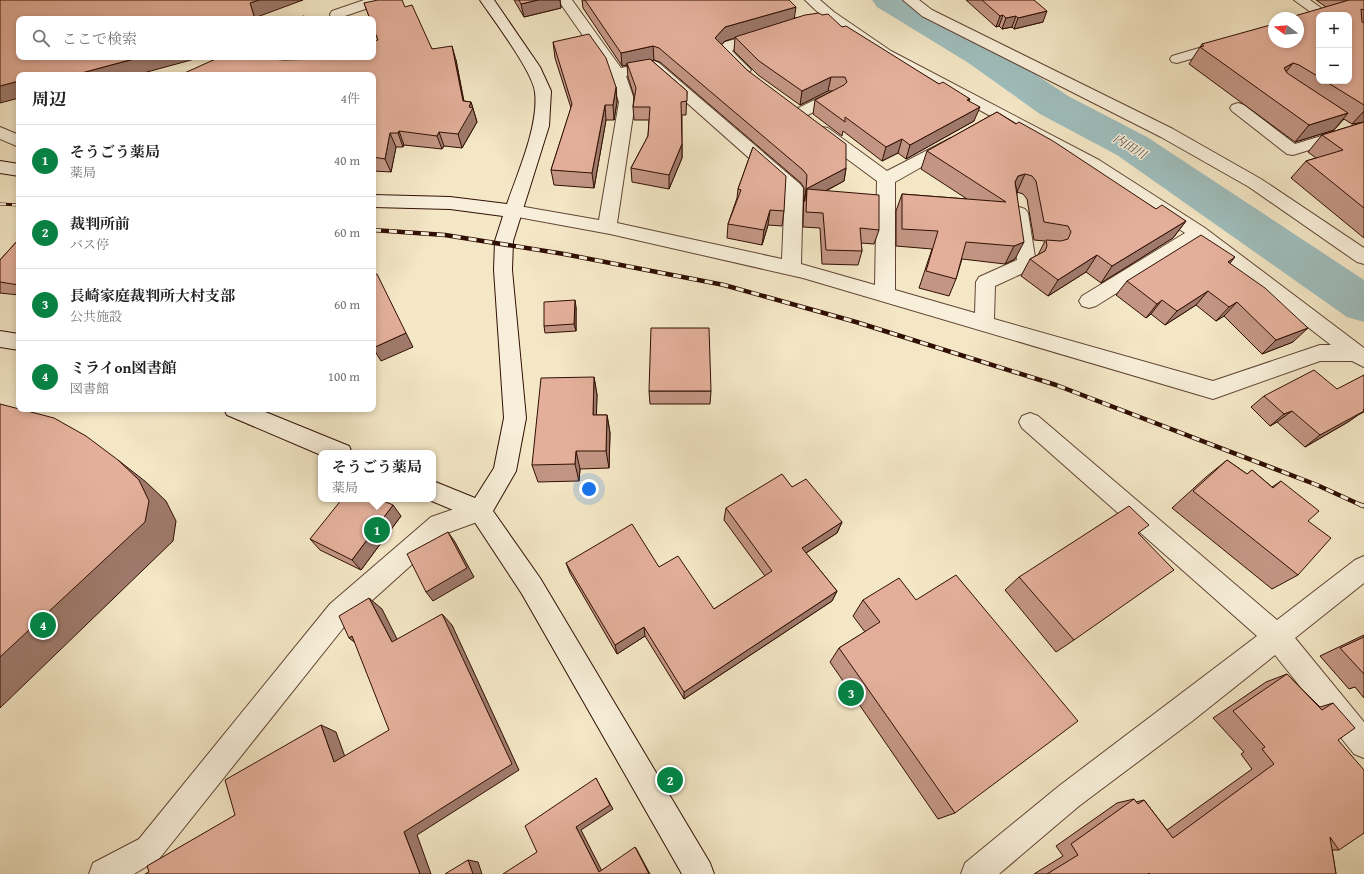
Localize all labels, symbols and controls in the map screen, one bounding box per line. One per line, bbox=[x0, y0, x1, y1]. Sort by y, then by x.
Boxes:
north arrow bbox=[1268, 12, 1304, 48]
map controls bbox=[1316, 12, 1352, 84]
button: + bbox=[1316, 12, 1352, 48]
search box bbox=[16, 16, 376, 60]
icon: search bbox=[30, 27, 52, 49]
text: ここで検索 bbox=[62, 28, 137, 49]
button: − bbox=[1316, 48, 1352, 84]
text: 周辺 bbox=[32, 86, 66, 111]
text: 4件 bbox=[341, 89, 360, 108]
water label: 内田川 bbox=[1110, 129, 1152, 164]
text: そうごう薬局 bbox=[70, 141, 160, 162]
text: 1 bbox=[42, 151, 48, 170]
text: 40 m bbox=[334, 151, 360, 170]
text: 薬局 bbox=[70, 163, 96, 182]
text: 裁判所前 bbox=[70, 213, 130, 234]
text: 2 bbox=[42, 223, 48, 242]
text: 60 m bbox=[334, 223, 360, 242]
text: バス停 bbox=[70, 235, 109, 254]
text: 長崎家庭裁判所大村支部 bbox=[70, 285, 235, 306]
text: 3 bbox=[42, 295, 48, 314]
text: 60 m bbox=[334, 295, 360, 314]
text: 公共施設 bbox=[70, 307, 122, 326]
text: ミライon図書館 bbox=[70, 357, 176, 378]
text: 4 bbox=[42, 367, 48, 386]
text: 100 m bbox=[328, 367, 360, 386]
text: 図書館 bbox=[70, 379, 109, 398]
popup bbox=[318, 450, 436, 502]
text: そうごう薬局 bbox=[332, 456, 422, 477]
text: 薬局 bbox=[332, 478, 358, 497]
your location bbox=[579, 479, 599, 499]
pin: 1 bbox=[364, 515, 390, 545]
pin: 4 bbox=[30, 610, 56, 640]
pin: 3 bbox=[838, 678, 864, 708]
pin: 2 bbox=[657, 765, 683, 795]

